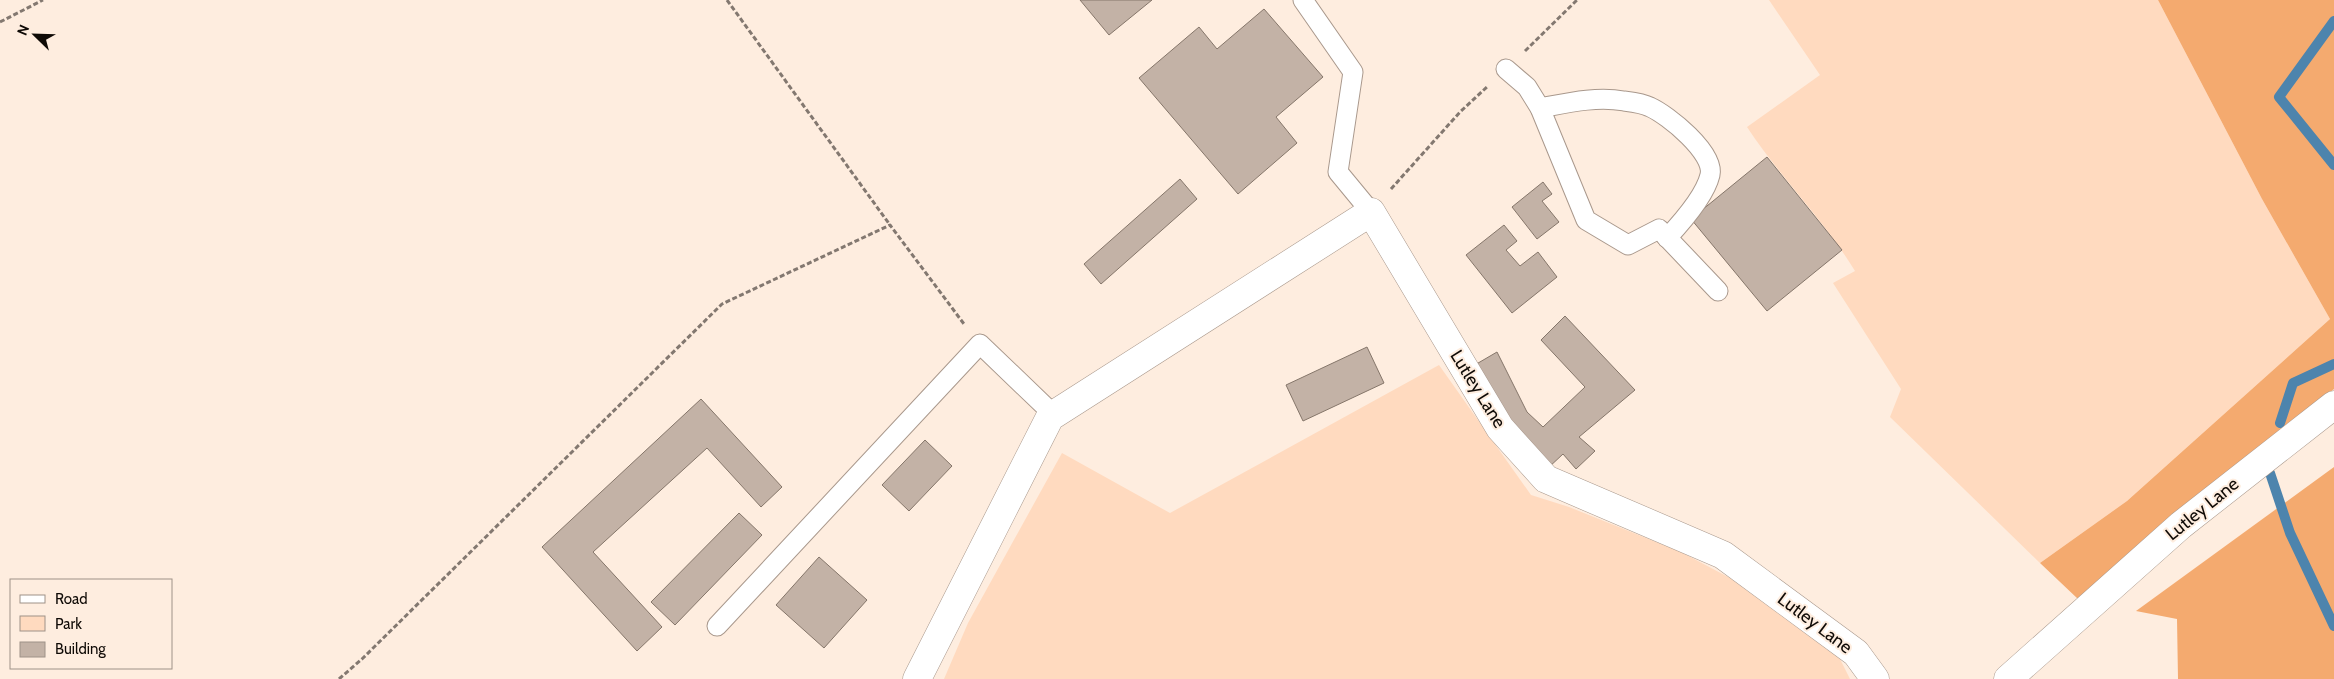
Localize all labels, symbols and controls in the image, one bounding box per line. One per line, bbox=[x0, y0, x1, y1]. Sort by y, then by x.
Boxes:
north arrow bbox=[10, 10, 60, 60]
text: N bbox=[13, 22, 33, 38]
street label: Lutley Lane bbox=[1445, 346, 1511, 432]
street label: Lutley Lane bbox=[2161, 473, 2243, 545]
legend bbox=[10, 579, 172, 669]
street label: Lutley Lane bbox=[1773, 588, 1857, 658]
text: Road bbox=[55, 590, 88, 608]
text: Park bbox=[55, 615, 82, 633]
text: Building bbox=[55, 640, 106, 658]

